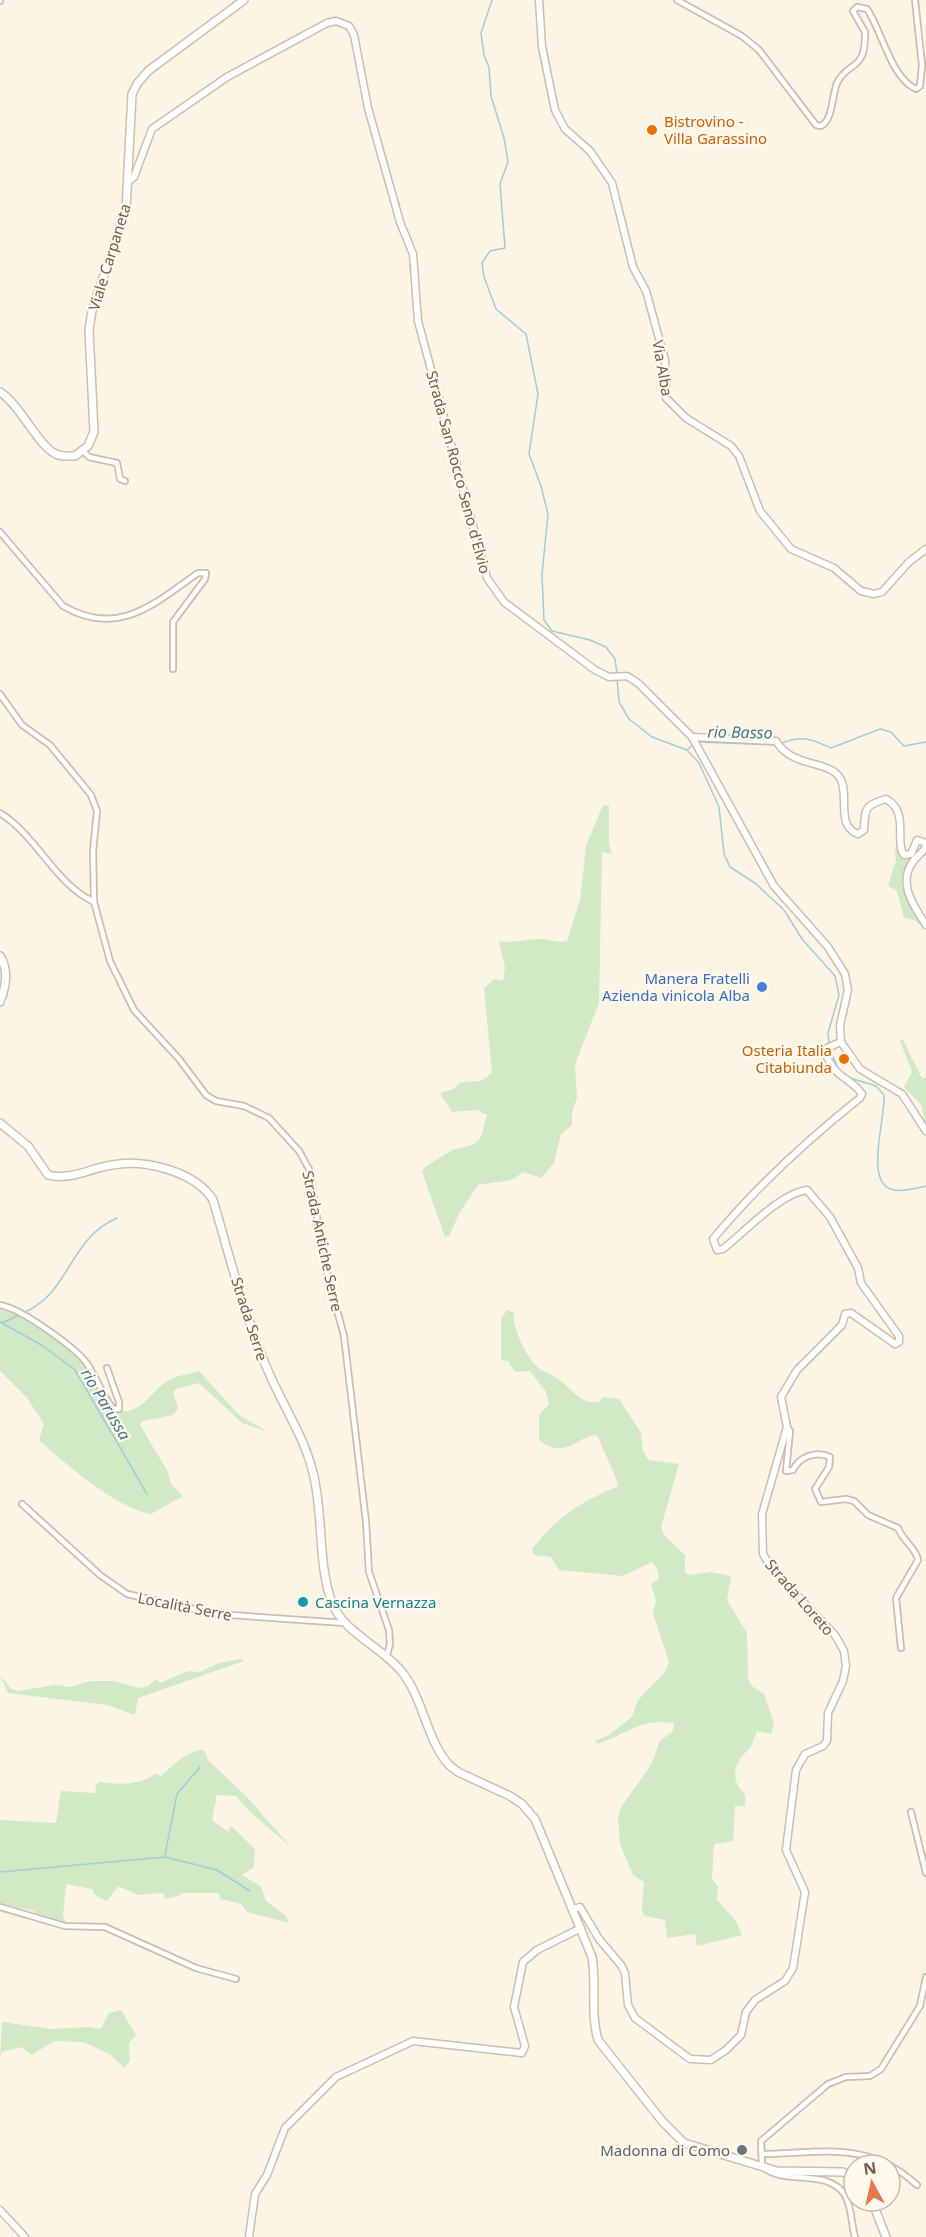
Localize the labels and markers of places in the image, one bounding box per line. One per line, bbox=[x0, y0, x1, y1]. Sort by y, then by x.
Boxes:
place label: Bistrovino - Villa Garassino bbox=[664, 111, 767, 148]
marker: Bistrovino - Villa Garassino bbox=[645, 123, 659, 137]
place label: Manera Fratelli Azienda vinicola Alba bbox=[602, 968, 750, 1005]
marker: Manera Fratelli Azienda vinicola Alba bbox=[755, 980, 769, 994]
place label: Osteria Italia Citabiunda bbox=[742, 1040, 832, 1077]
marker: Osteria Italia Citabiunda bbox=[837, 1052, 851, 1066]
place label: Cascina Vernazza bbox=[315, 1592, 436, 1612]
marker: Cascina Vernazza bbox=[296, 1595, 310, 1609]
place label: Madonna di Como bbox=[600, 2140, 730, 2160]
marker: Madonna di Como bbox=[735, 2143, 749, 2157]

